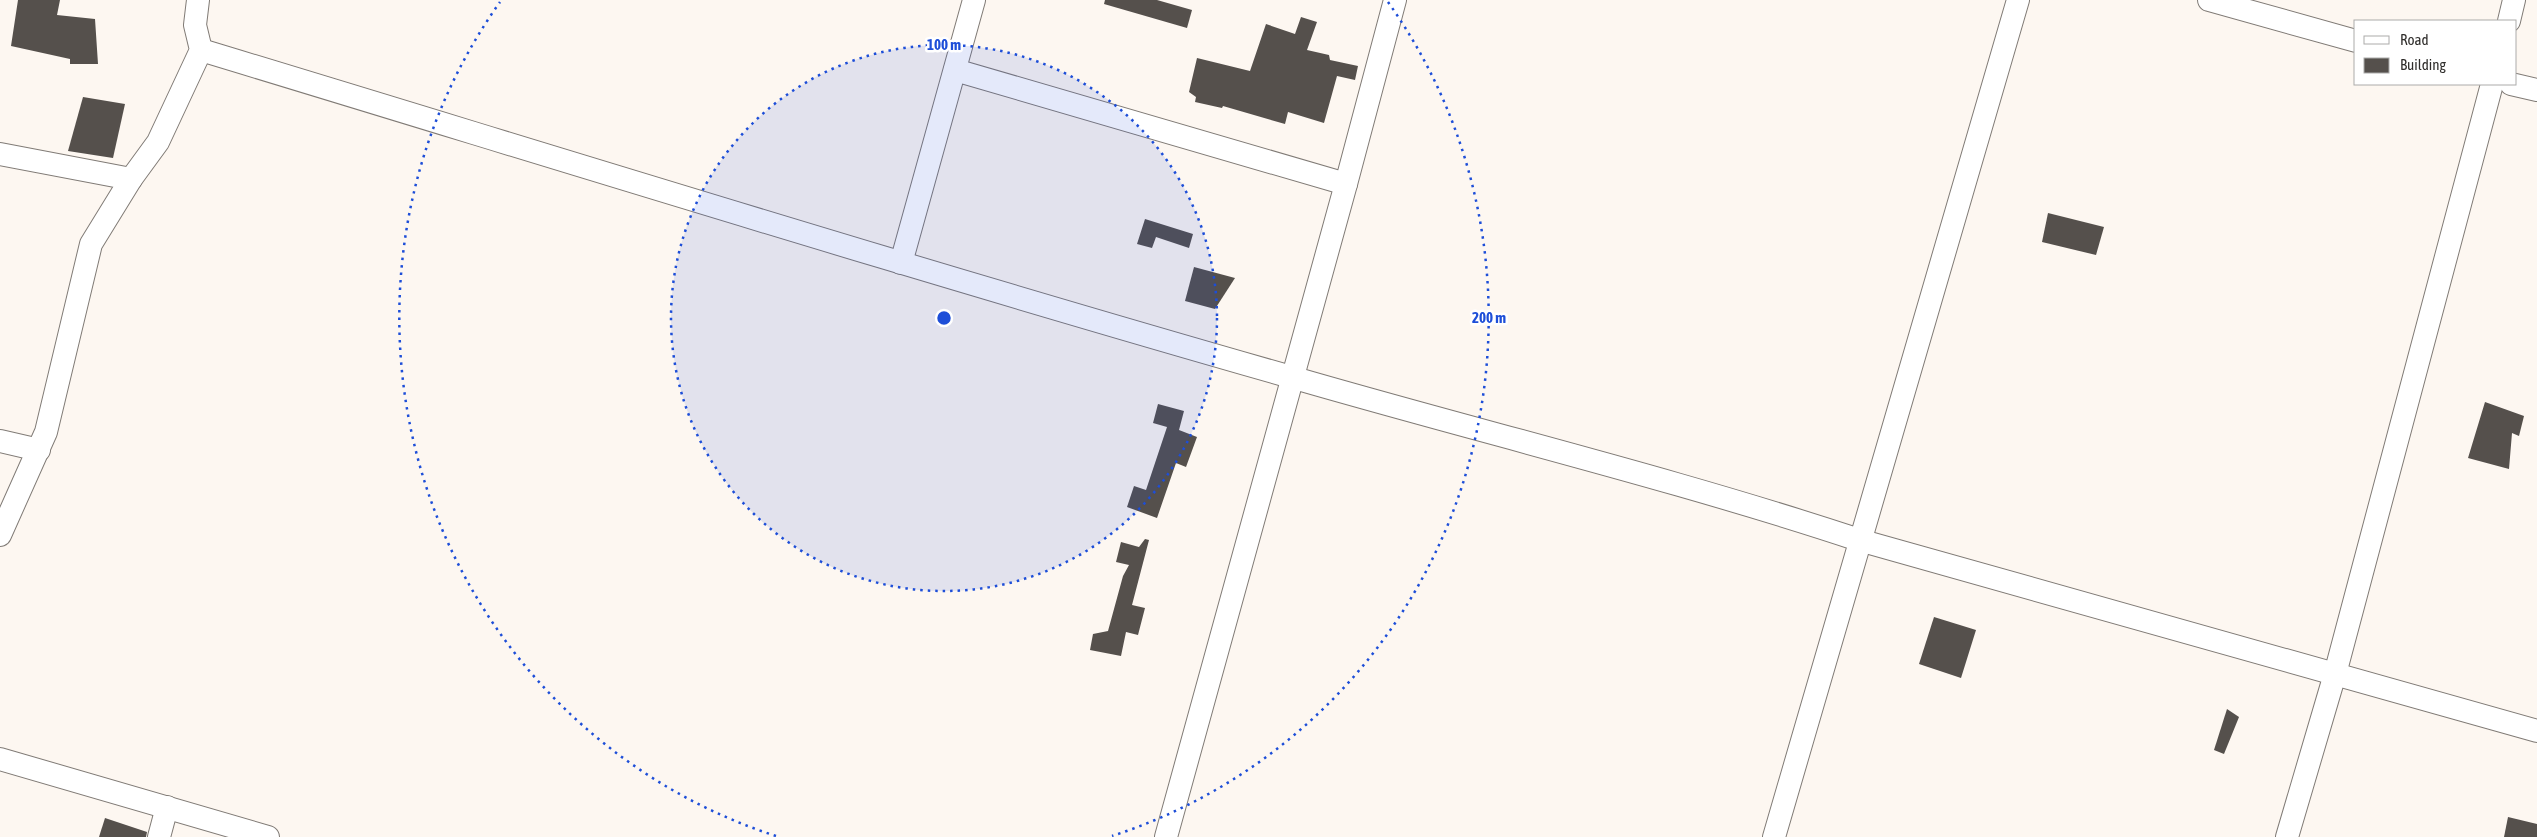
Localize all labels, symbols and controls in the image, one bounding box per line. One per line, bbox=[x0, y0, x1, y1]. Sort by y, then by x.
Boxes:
legend bbox=[2354, 20, 2517, 85]
text: Road bbox=[2400, 31, 2429, 48]
text: 100 m bbox=[927, 36, 961, 53]
text: Building bbox=[2400, 56, 2446, 73]
centre of rings bbox=[935, 309, 953, 327]
text: 200 m bbox=[1472, 309, 1506, 326]

